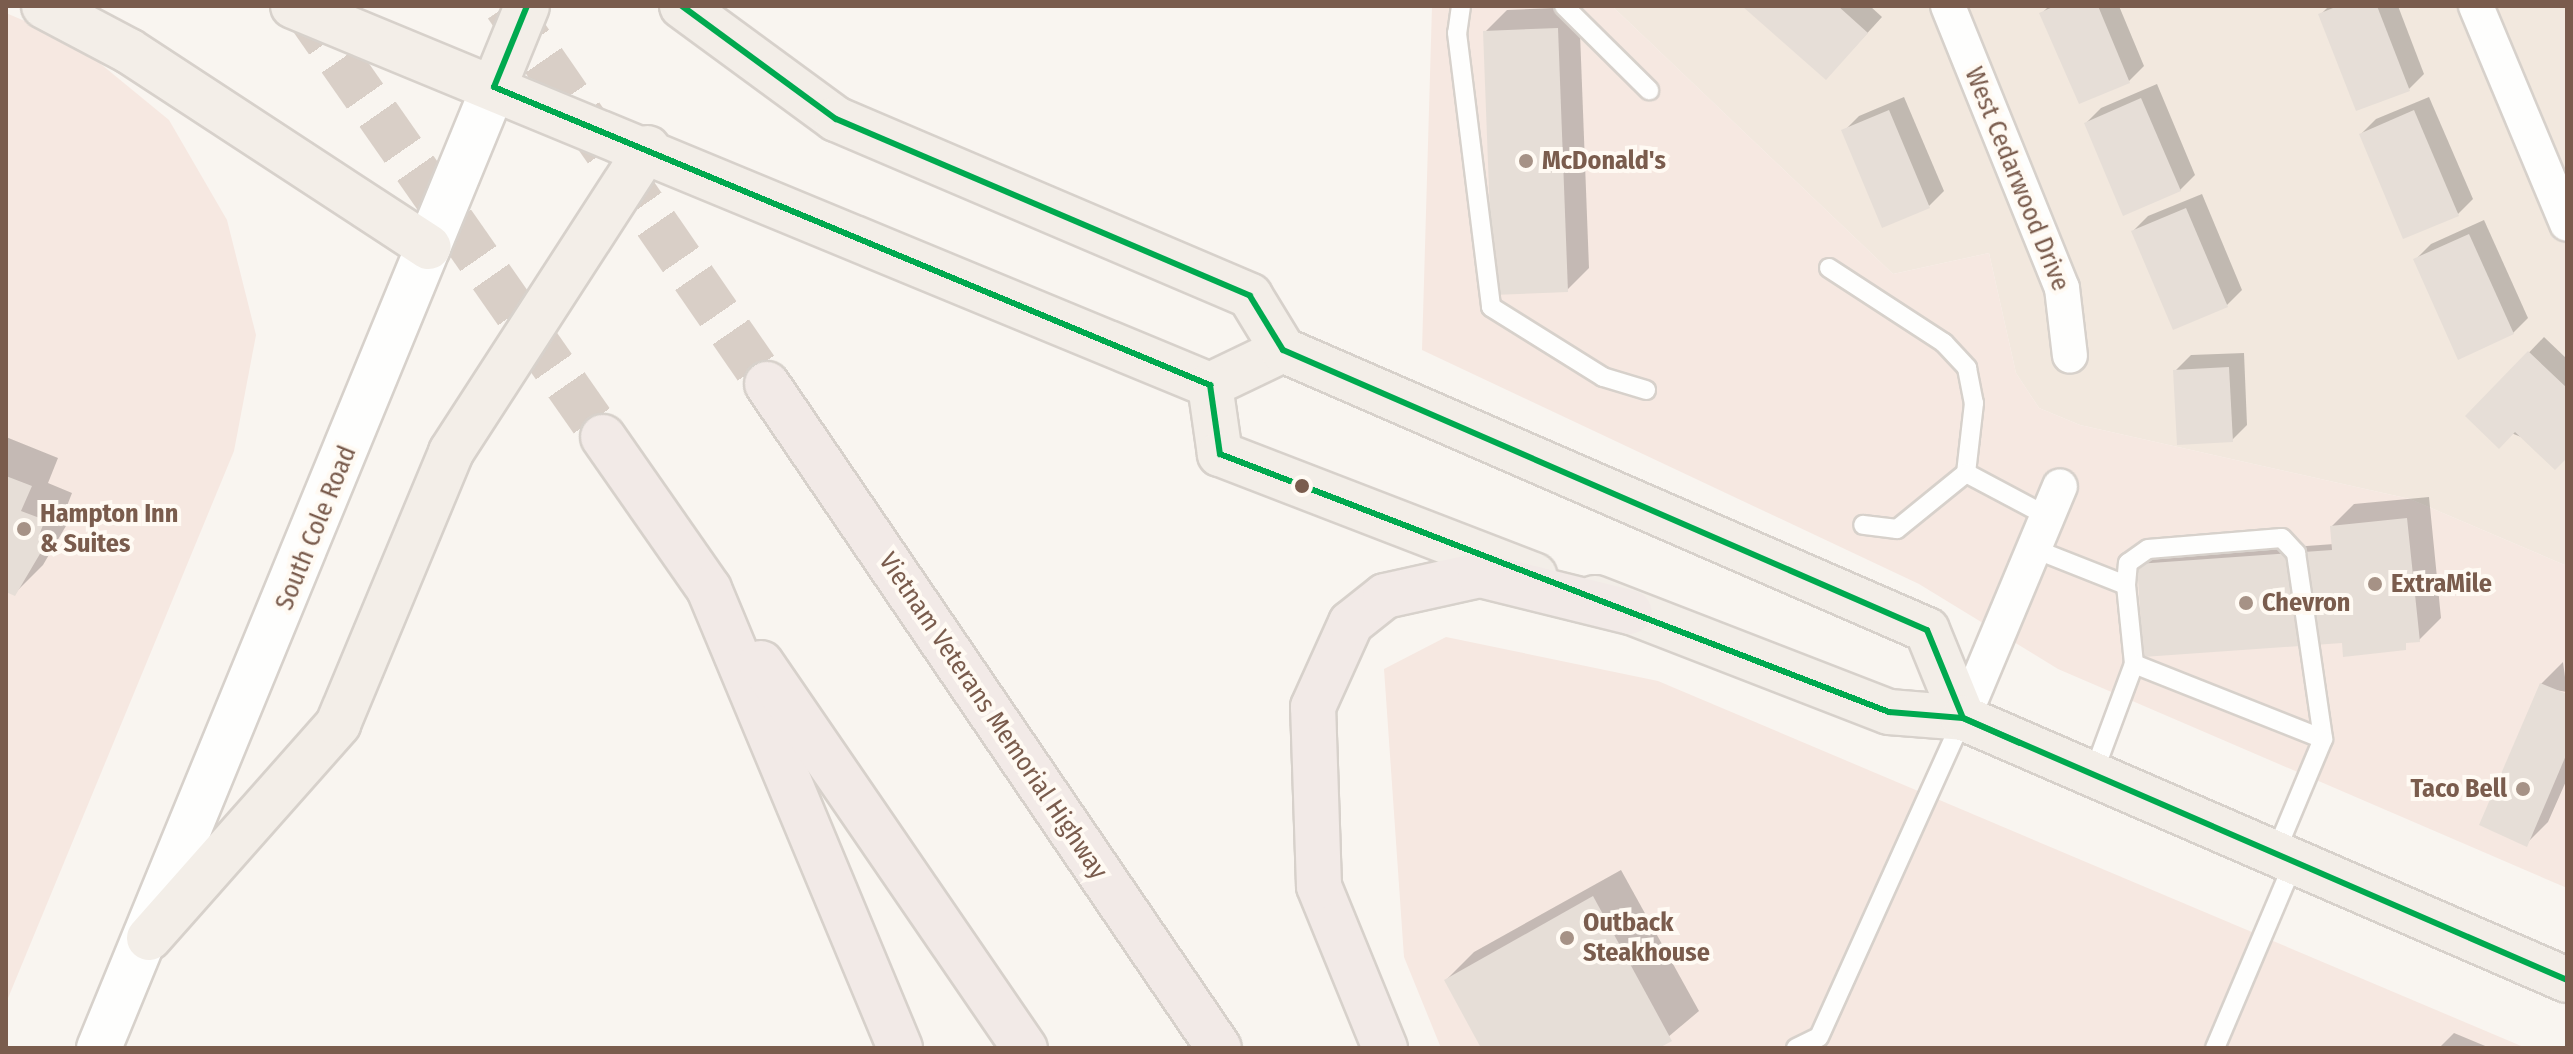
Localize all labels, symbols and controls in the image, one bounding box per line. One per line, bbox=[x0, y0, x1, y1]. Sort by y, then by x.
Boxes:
street label: West Cedarwood Drive bbox=[1958, 63, 2076, 295]
place label: McDonald's bbox=[1542, 145, 1666, 177]
marker: McDonald's bbox=[1517, 152, 1535, 170]
street label: South Cole Road bbox=[269, 441, 363, 615]
unlabelled marker bbox=[1294, 478, 1310, 494]
place label: Hampton Inn & Suites bbox=[40, 498, 178, 560]
marker: Hampton Inn & Suites bbox=[15, 520, 33, 538]
street label: Vietnam Veterans Memorial Highway bbox=[872, 547, 1114, 885]
place label: ExtraMile bbox=[2391, 568, 2492, 600]
marker: ExtraMile bbox=[2366, 575, 2384, 593]
place label: Chevron bbox=[2262, 587, 2350, 619]
marker: Chevron bbox=[2237, 594, 2255, 612]
place label: Taco Bell bbox=[2411, 773, 2507, 805]
marker: Taco Bell bbox=[2514, 780, 2532, 798]
place label: Outback Steakhouse bbox=[1583, 907, 1710, 968]
marker: Outback Steakhouse bbox=[1558, 929, 1576, 947]

